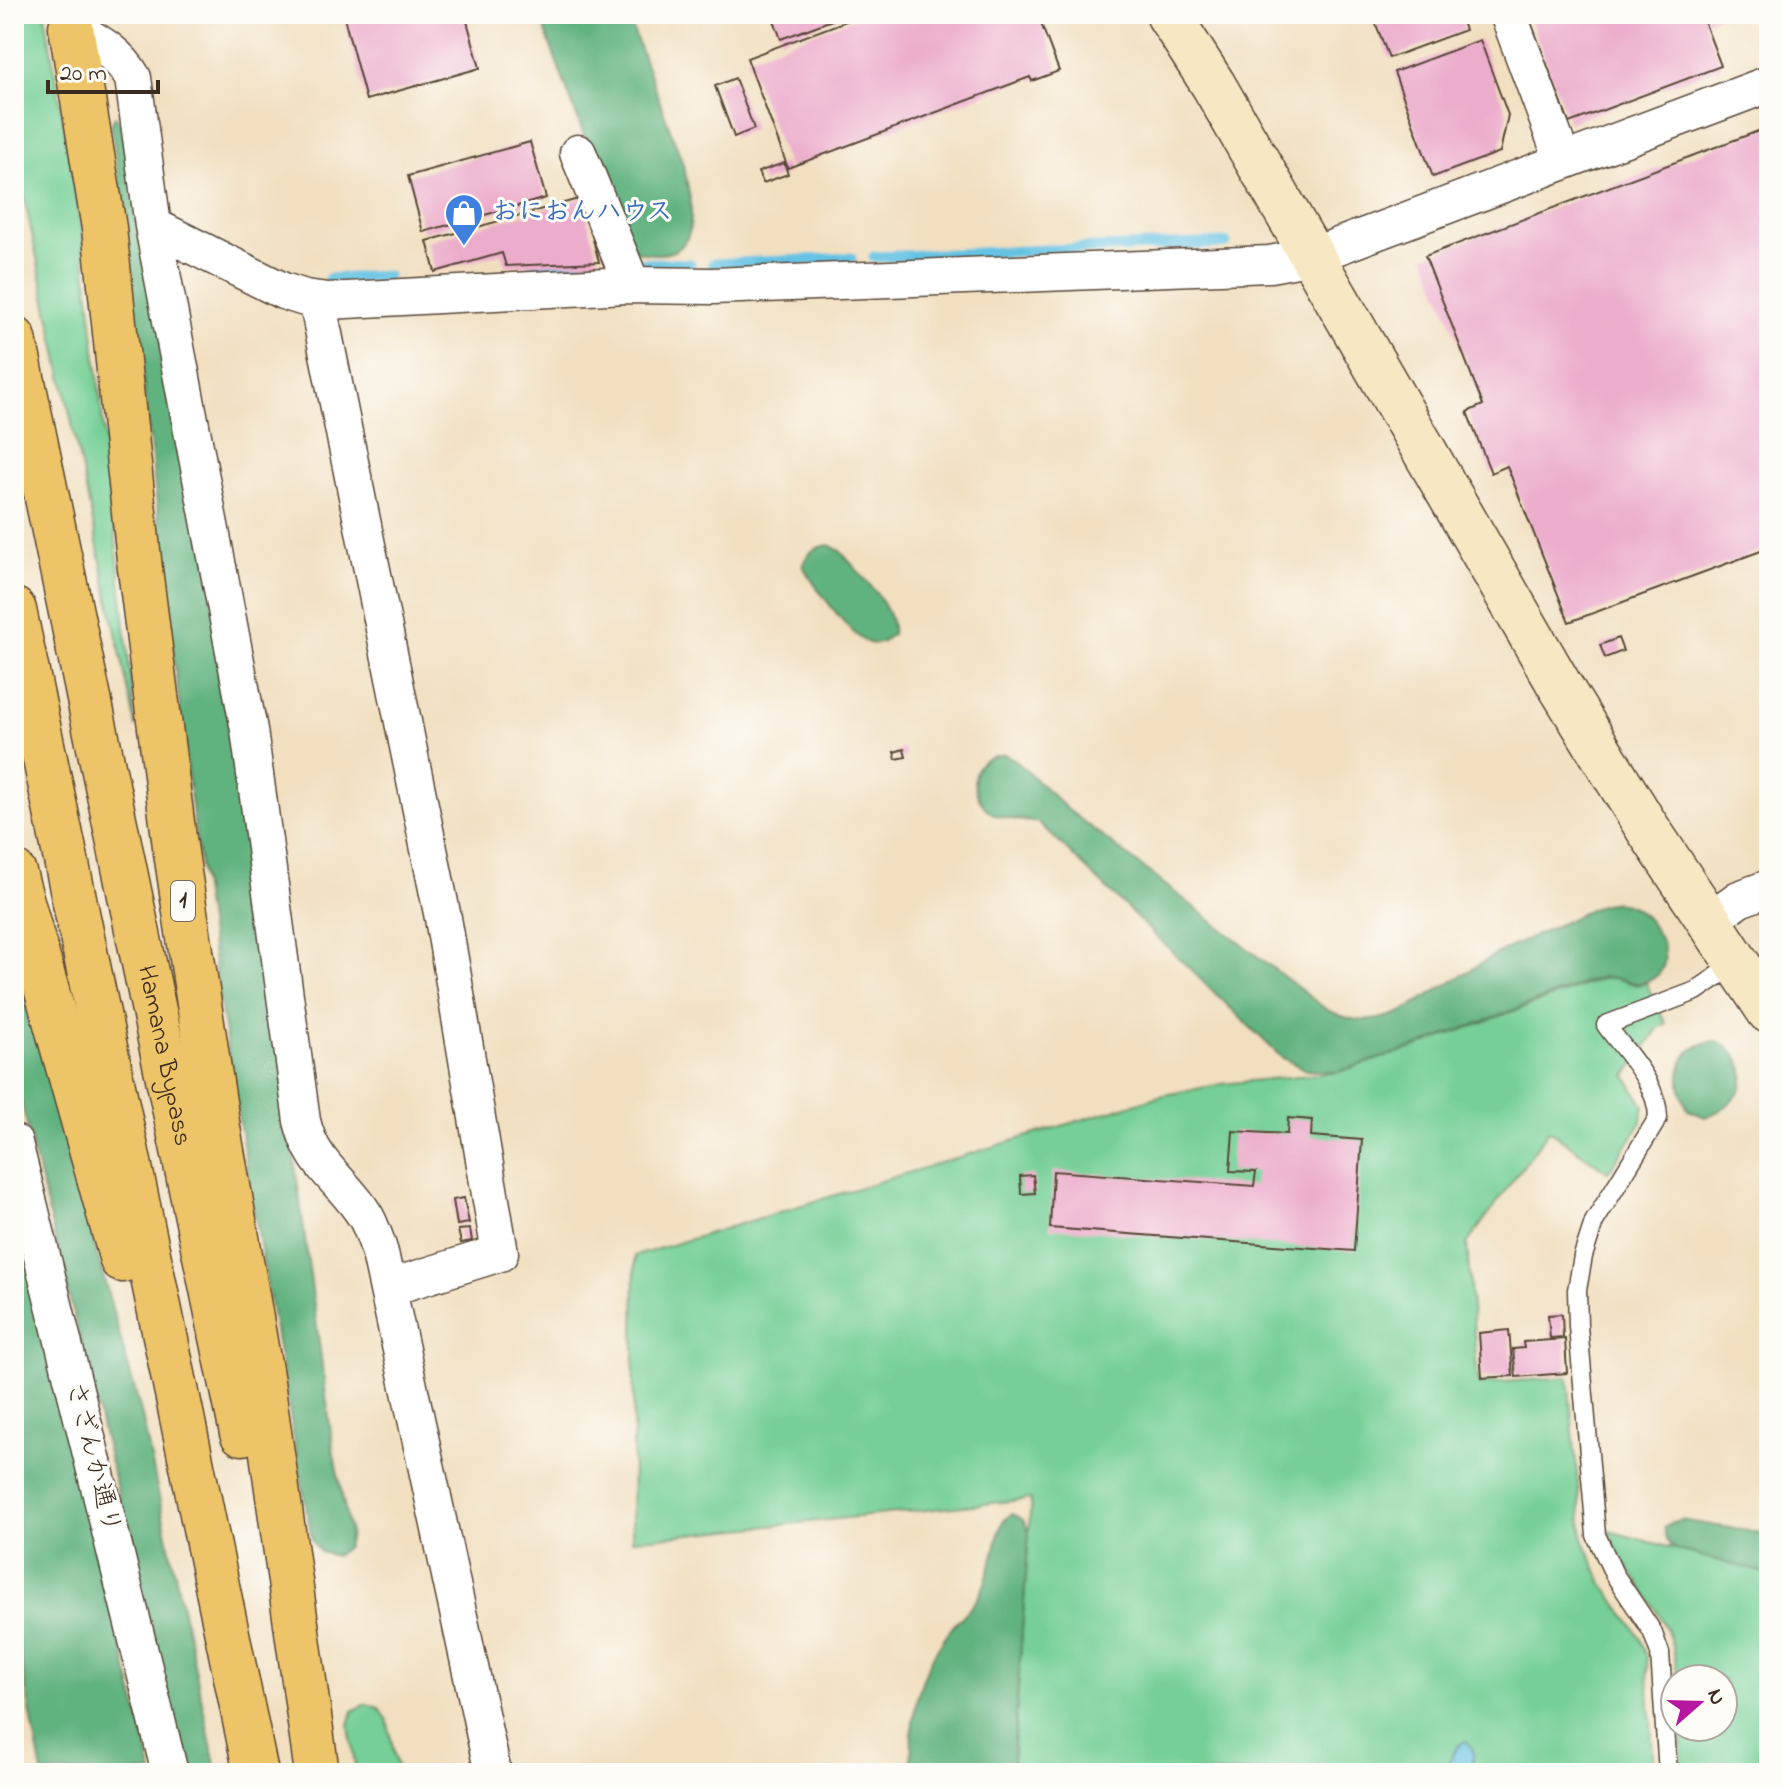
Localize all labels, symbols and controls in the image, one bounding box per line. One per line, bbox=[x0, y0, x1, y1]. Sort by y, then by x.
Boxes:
scale bar bbox=[48, 44, 158, 94]
text: 20 m bbox=[60, 57, 107, 92]
shop icon: おにおんハウス bbox=[443, 192, 485, 247]
place label: おにおんハウス bbox=[492, 194, 672, 232]
road number: 1 bbox=[171, 881, 195, 921]
street label: Hamana Bypass bbox=[126, 962, 201, 1149]
street label: さざんか通り bbox=[55, 1378, 129, 1538]
north arrow bbox=[1659, 1663, 1739, 1743]
text: N bbox=[1697, 1685, 1733, 1710]

